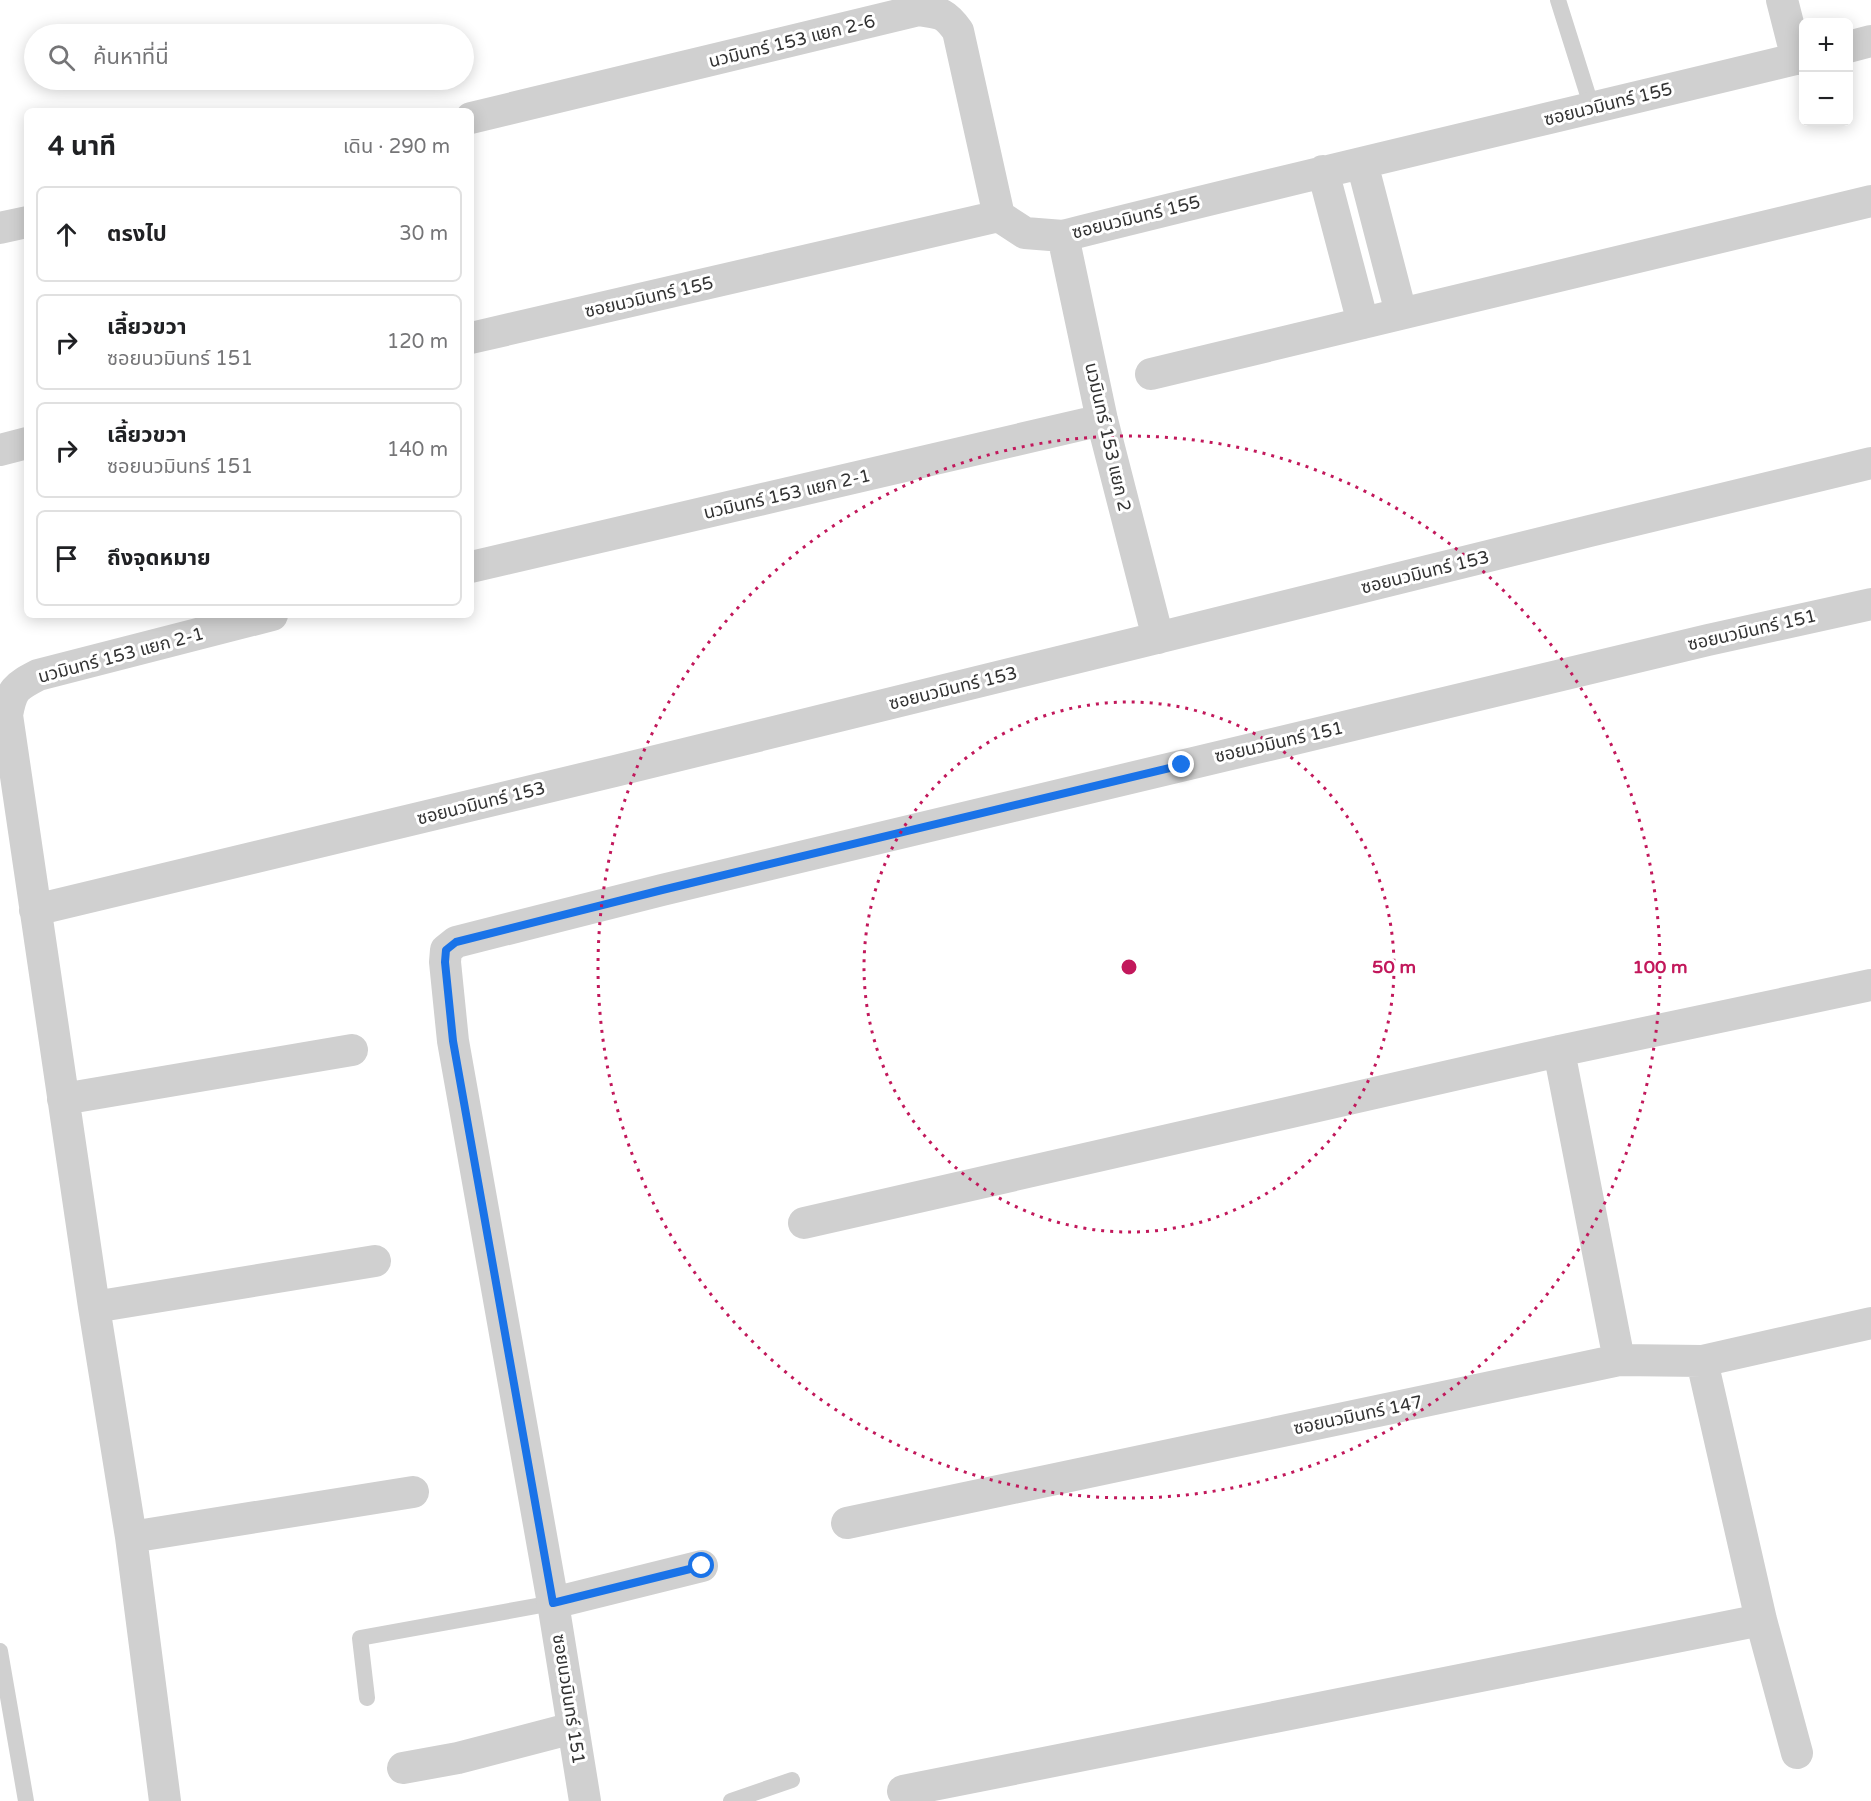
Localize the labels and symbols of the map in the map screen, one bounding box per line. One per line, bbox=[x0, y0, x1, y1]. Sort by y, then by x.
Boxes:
street label: นวมินทร์ 153 แยก 2-6 bbox=[706, 10, 878, 72]
street label: ซอยนวมินทร์ 155 bbox=[1542, 77, 1674, 131]
street label: ซอยนวมินทร์ 155 bbox=[1070, 190, 1202, 244]
street label: ซอยนวมินทร์ 155 bbox=[583, 272, 715, 322]
street label: นวมินทร์ 153 แยก 2 bbox=[1080, 360, 1136, 514]
street label: นวมินทร์ 153 แยก 2-1 bbox=[701, 464, 873, 524]
street label: ซอยนวมินทร์ 153 bbox=[1359, 545, 1491, 599]
street label: ซอยนวมินทร์ 151 bbox=[1686, 605, 1818, 655]
street label: นวมินทร์ 153 แยก 2-1 bbox=[36, 622, 206, 688]
street label: ซอยนวมินทร์ 153 bbox=[887, 661, 1019, 715]
street label: ซอยนวมินทร์ 151 bbox=[1213, 717, 1345, 767]
route end bbox=[1168, 751, 1194, 777]
street label: ซอยนวมินทร์ 153 bbox=[415, 776, 547, 830]
text: 50 m bbox=[1372, 956, 1416, 978]
text: 100 m bbox=[1632, 956, 1688, 978]
centre of rings bbox=[1119, 957, 1139, 977]
street label: ซอยนวมินทร์ 147 bbox=[1291, 1391, 1425, 1439]
route start bbox=[688, 1552, 714, 1578]
street label: ซอยนวมินทร์ 151 bbox=[548, 1632, 590, 1766]

